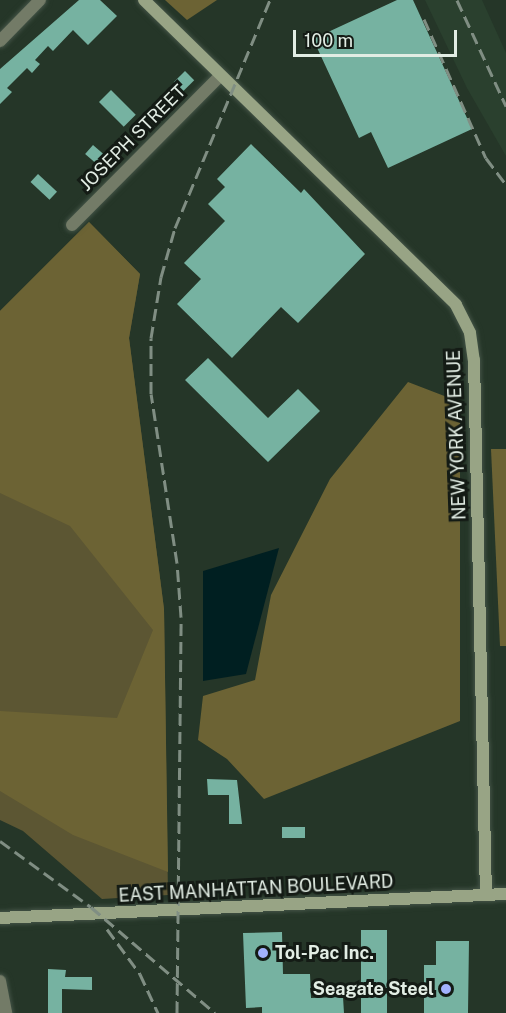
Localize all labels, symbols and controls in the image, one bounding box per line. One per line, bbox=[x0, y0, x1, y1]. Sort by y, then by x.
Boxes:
scale bar bbox=[296, 18, 460, 56]
text: 100 m bbox=[304, 30, 353, 51]
street label: JOSEPH STREET bbox=[75, 80, 191, 196]
street label: NEW YORK AVENUE bbox=[443, 350, 471, 520]
street label: EAST MANHATTAN BOULEVARD bbox=[118, 871, 394, 907]
place label: Tol-Pac Inc. bbox=[275, 942, 374, 964]
marker: Tol-Pac Inc. bbox=[256, 946, 270, 960]
place label: Seagate Steel bbox=[313, 978, 434, 1000]
marker: Seagate Steel bbox=[439, 982, 453, 996]

